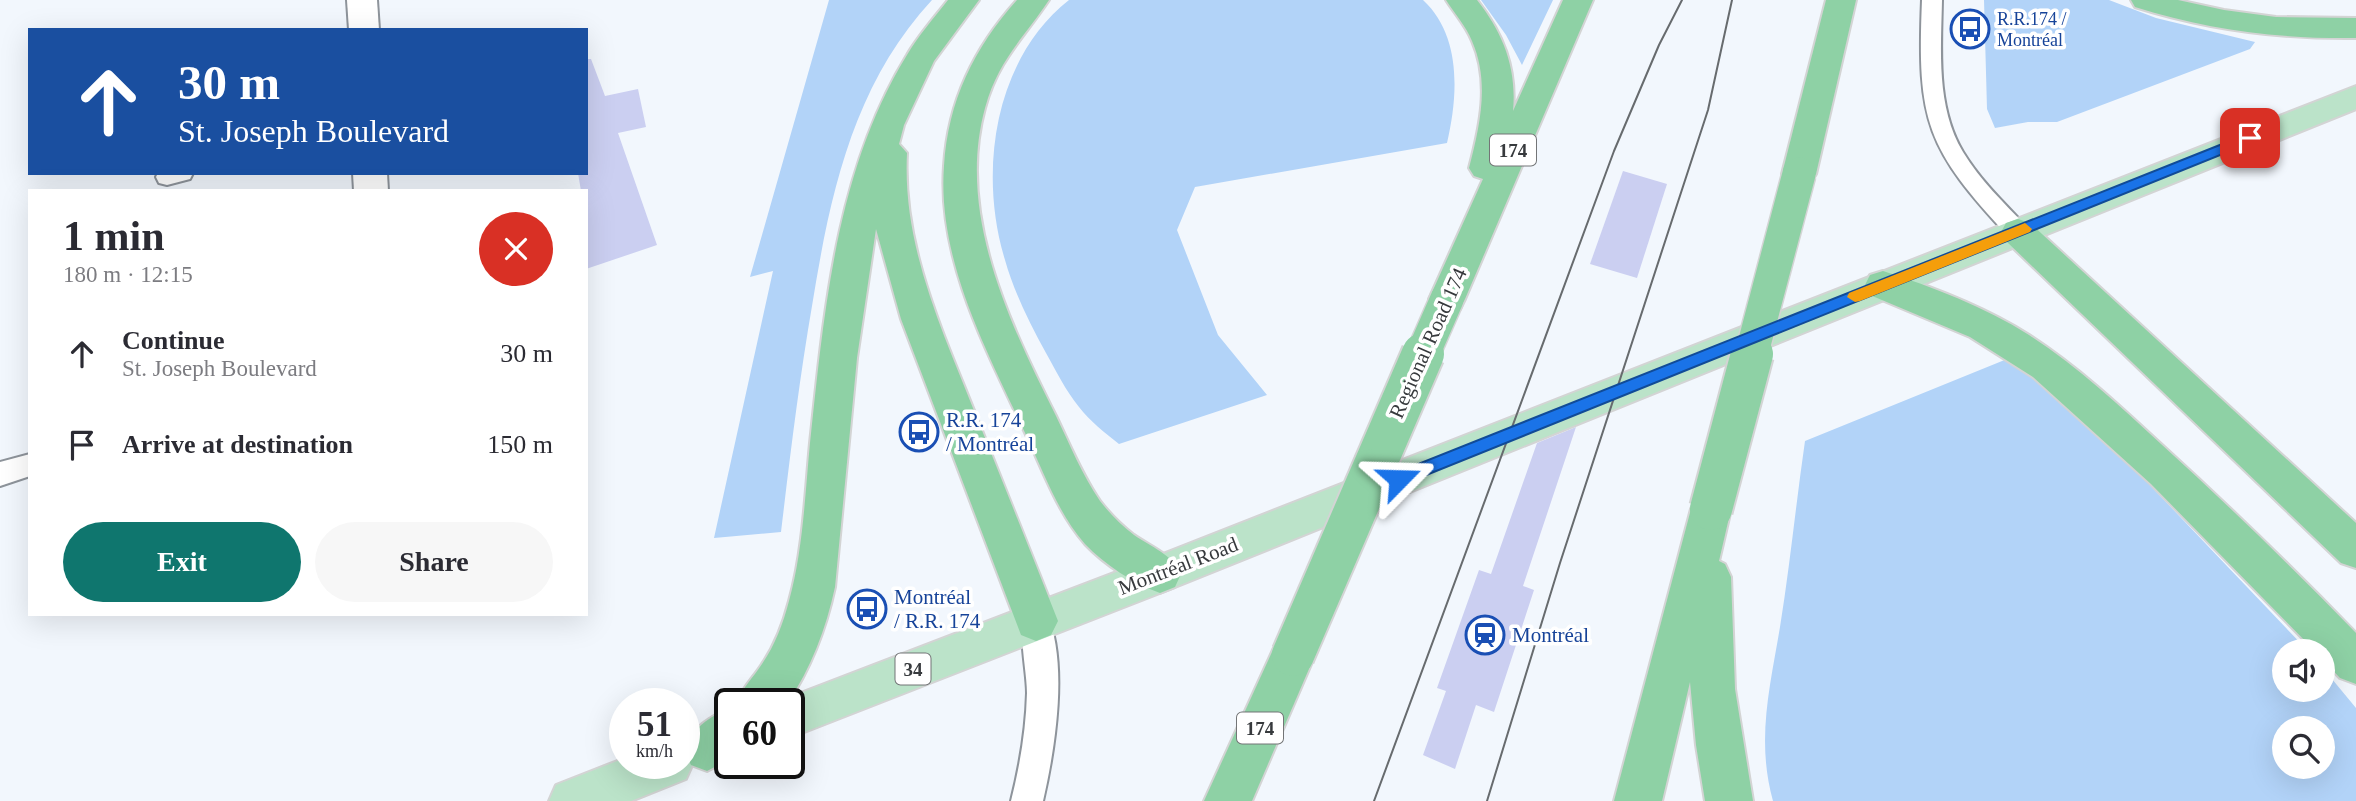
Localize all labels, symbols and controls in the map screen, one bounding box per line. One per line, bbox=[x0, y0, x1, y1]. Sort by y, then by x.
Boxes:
bus stop icon: R.R.174 / Montréal bbox=[1949, 8, 1991, 50]
place label: R.R.174 / Montréal bbox=[1997, 9, 2067, 50]
text: 30 m bbox=[178, 55, 280, 110]
icon: ahead bbox=[63, 56, 154, 147]
pin bbox=[2220, 108, 2280, 168]
text: St. Joseph Boulevard bbox=[178, 113, 449, 149]
icon: arrive bbox=[2231, 119, 2269, 157]
road number: 174 bbox=[1490, 134, 1536, 166]
button: close bbox=[479, 212, 553, 286]
text: 1 min bbox=[63, 213, 165, 259]
text: 180 m · 12:15 bbox=[63, 262, 193, 287]
street label: Regional Road 174 bbox=[1384, 264, 1472, 422]
text: Continue bbox=[122, 326, 225, 355]
icon: ahead bbox=[63, 335, 101, 373]
text: 30 m bbox=[500, 339, 553, 368]
text: St. Joseph Boulevard bbox=[122, 356, 317, 381]
place label: R.R. 174 / Montréal bbox=[946, 408, 1034, 456]
bus stop icon: R.R. 174 / Montréal bbox=[898, 411, 940, 453]
icon: arrive bbox=[63, 426, 101, 464]
text: Arrive at destination bbox=[122, 430, 353, 459]
text: 150 m bbox=[487, 430, 553, 459]
position arrow bbox=[1362, 442, 1436, 516]
button: Exit bbox=[63, 522, 301, 602]
button: Share bbox=[315, 522, 553, 602]
street label: Montréal Road bbox=[1115, 532, 1242, 600]
place label: Montréal / R.R. 174 bbox=[894, 585, 981, 633]
bus stop icon: Montréal / R.R. 174 bbox=[846, 588, 888, 630]
station icon: Montréal bbox=[1464, 614, 1506, 656]
place label: Montréal bbox=[1512, 623, 1589, 647]
map controls bbox=[2272, 639, 2335, 779]
button: sound bbox=[2272, 639, 2335, 702]
road number: 34 bbox=[895, 654, 930, 684]
speed limit sign: 60 bbox=[714, 688, 805, 779]
text: 51 bbox=[637, 705, 672, 744]
road number: 174 bbox=[1237, 712, 1283, 744]
button: search bbox=[2272, 716, 2335, 779]
text: km/h bbox=[636, 741, 673, 761]

